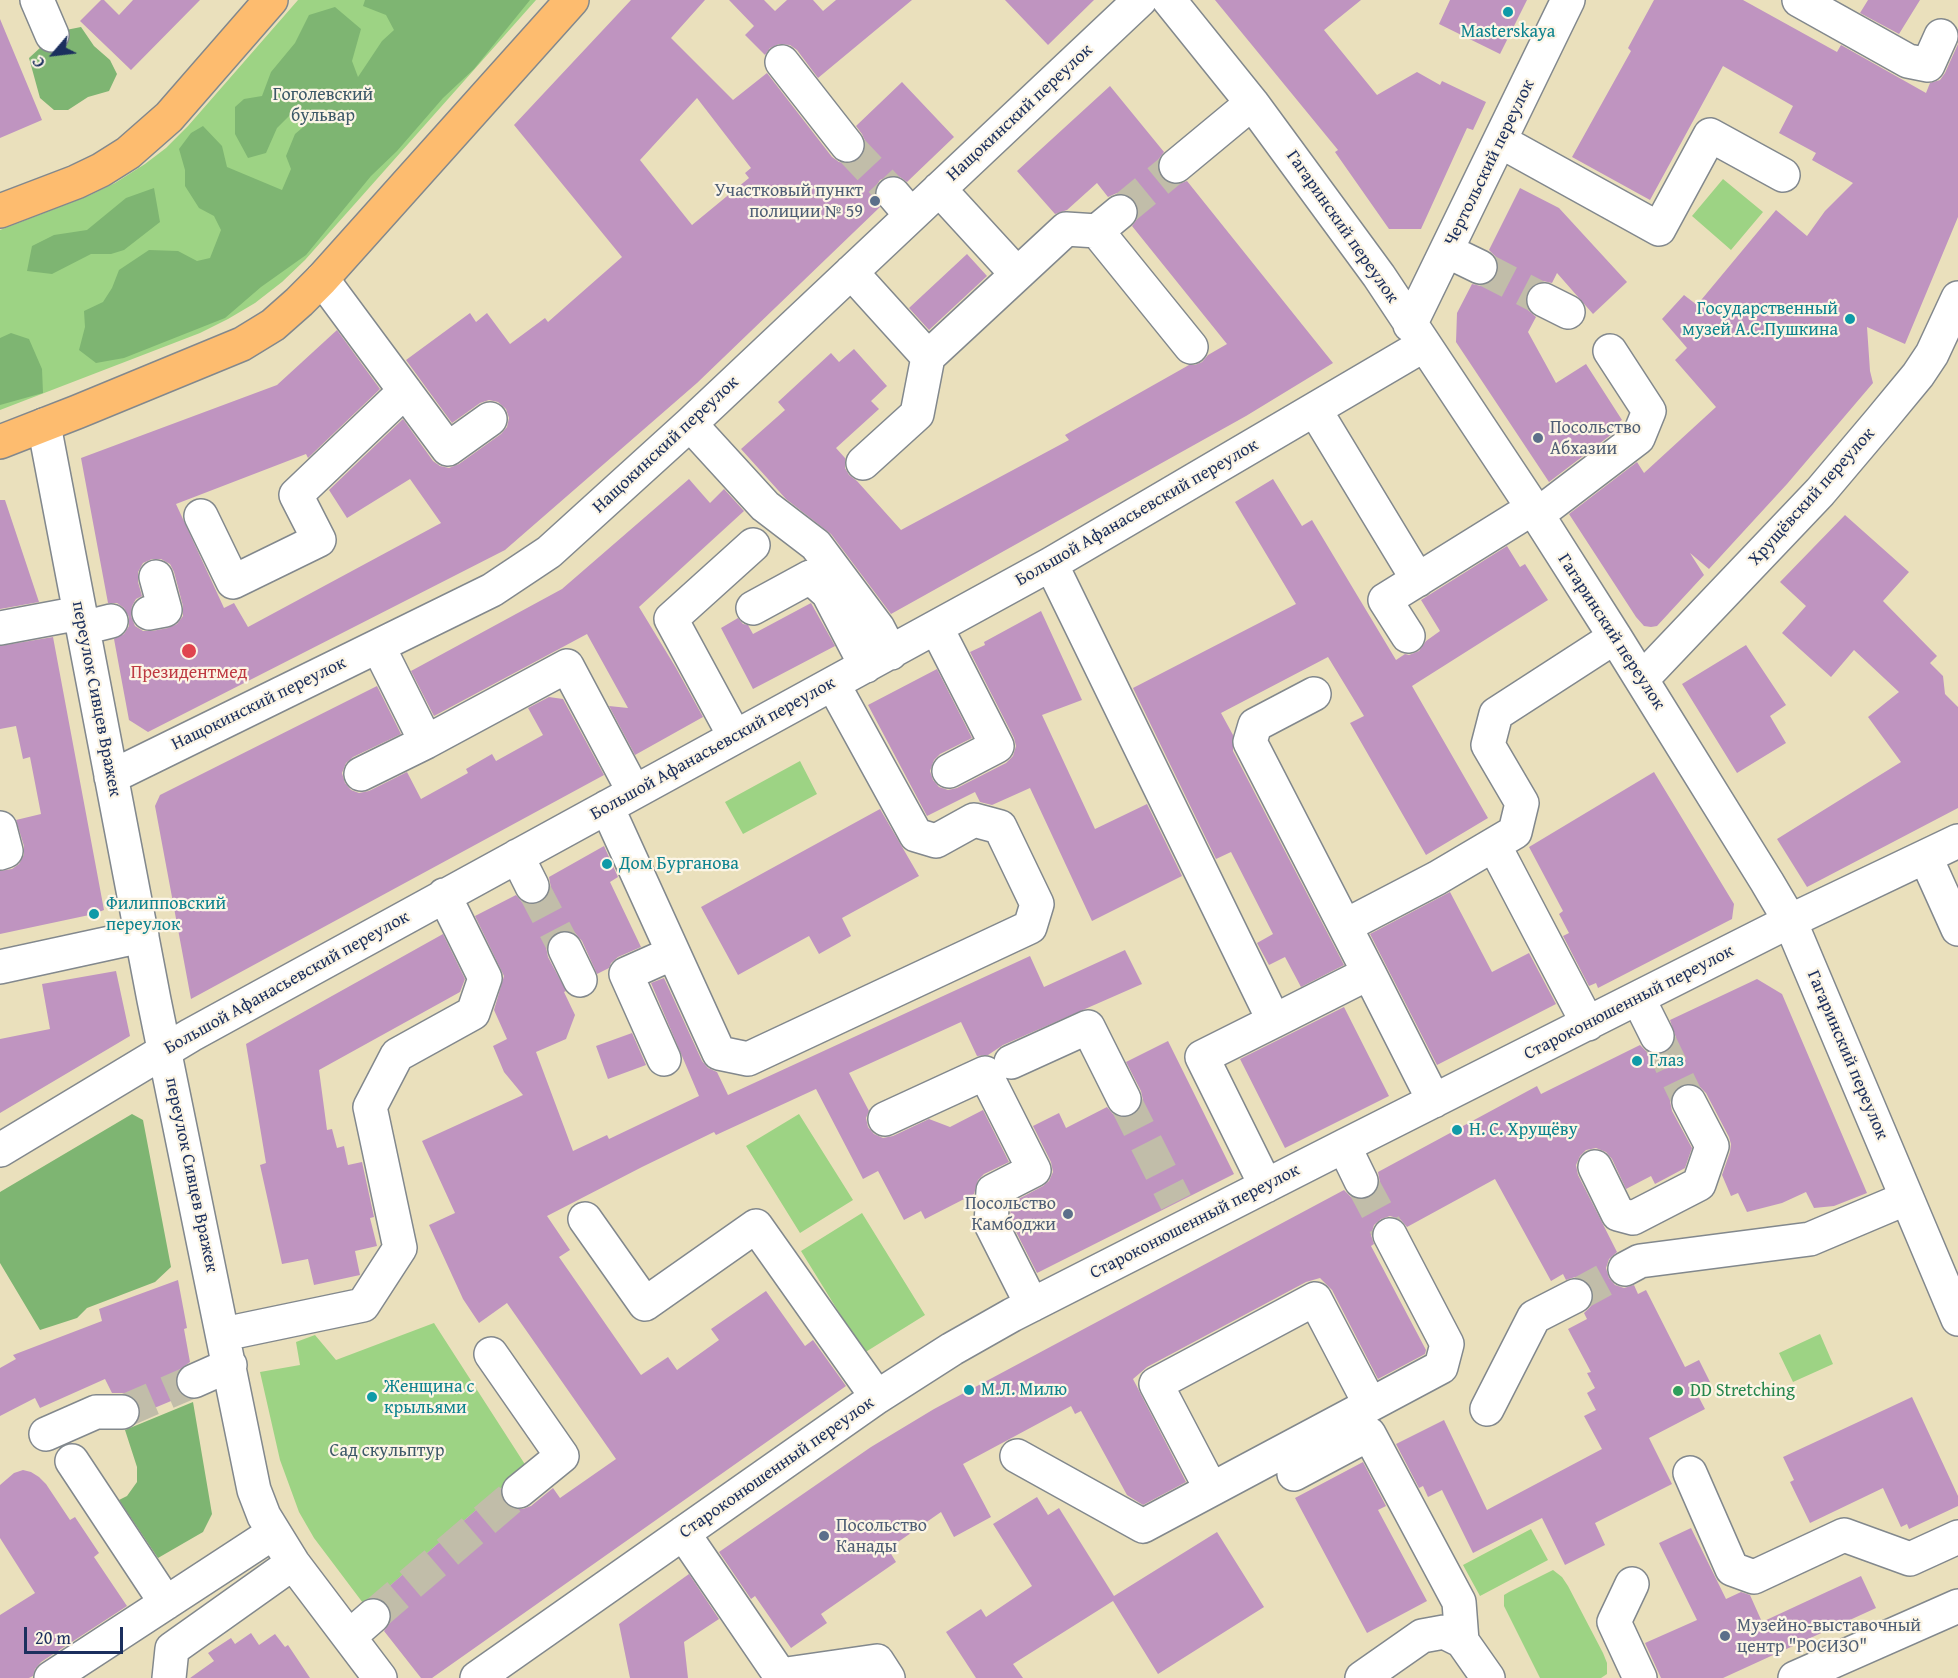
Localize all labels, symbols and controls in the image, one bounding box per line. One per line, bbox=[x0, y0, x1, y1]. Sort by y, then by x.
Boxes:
marker: Masterskaya bbox=[1501, 5, 1515, 19]
place label: Masterskaya bbox=[1461, 21, 1555, 43]
north arrow bbox=[24, 24, 84, 84]
street label: Нащокинский переулок bbox=[943, 40, 1097, 186]
text: С bbox=[25, 53, 51, 72]
street label: Чертольский переулок bbox=[1440, 76, 1540, 250]
park label: Гоголевский бульвар bbox=[273, 84, 373, 127]
street label: Гагаринский переулок bbox=[1281, 146, 1403, 308]
place label: Участковый пункт полиции № 59 bbox=[715, 180, 863, 222]
marker: Участковый пункт полиции № 59 bbox=[868, 194, 882, 208]
place label: Государственный музей А.С.Пушкина bbox=[1682, 298, 1838, 340]
marker: Государственный музей А.С.Пушкина bbox=[1843, 312, 1857, 326]
street label: Нащокинский переулок bbox=[589, 372, 743, 518]
place label: Посольство Абхазии bbox=[1550, 417, 1641, 460]
street label: Хрущёвский переулок bbox=[1744, 423, 1880, 571]
marker: Посольство Абхазии bbox=[1531, 431, 1545, 445]
street label: Большой Афанасьевский переулок bbox=[1012, 434, 1262, 592]
street label: Гагаринский переулок bbox=[1553, 550, 1669, 714]
street label: переулок Сивцев Вражек bbox=[66, 599, 126, 799]
marker: Президентмед bbox=[180, 642, 198, 660]
street label: Нащокинский переулок bbox=[168, 652, 350, 756]
place label: Президентмед bbox=[131, 662, 247, 684]
street label: Большой Афанасьевский переулок bbox=[587, 672, 839, 826]
place label: Дом Бурганова bbox=[619, 853, 739, 875]
marker: Дом Бурганова bbox=[600, 857, 614, 871]
place label: Филипповский переулок bbox=[106, 893, 226, 936]
street label: Большой Афанасьевский переулок bbox=[161, 906, 413, 1060]
marker: Филипповский переулок bbox=[87, 907, 101, 921]
street label: Староконюшенный переулок bbox=[1520, 941, 1738, 1065]
street label: Гагаринский переулок bbox=[1802, 967, 1892, 1143]
place label: Глаз bbox=[1649, 1050, 1684, 1072]
marker: Глаз bbox=[1630, 1054, 1644, 1068]
street label: переулок Сивцев Вражек bbox=[160, 1076, 222, 1274]
place label: Н. С. Хрущёву bbox=[1469, 1119, 1578, 1141]
marker: Н. С. Хрущёву bbox=[1450, 1123, 1464, 1137]
street label: Староконюшенный переулок bbox=[1086, 1160, 1304, 1284]
place label: Посольство Камбоджи bbox=[965, 1193, 1056, 1236]
marker: Посольство Камбоджи bbox=[1061, 1207, 1075, 1221]
place label: Женщина с крыльями bbox=[384, 1376, 474, 1418]
place label: М.Л. Милю bbox=[981, 1379, 1067, 1401]
place label: DD Stretching bbox=[1690, 1380, 1795, 1402]
marker: М.Л. Милю bbox=[962, 1383, 976, 1397]
marker: DD Stretching bbox=[1671, 1384, 1685, 1398]
marker: Женщина с крыльями bbox=[365, 1390, 379, 1404]
street label: Староконюшенный переулок bbox=[676, 1392, 878, 1544]
park label: Сад скульптур bbox=[330, 1440, 444, 1462]
place label: Посольство Канады bbox=[836, 1515, 927, 1558]
marker: Посольство Канады bbox=[817, 1529, 831, 1543]
scale bar bbox=[27, 1615, 126, 1653]
place label: Музейно-выставочный центр "РОСИЗО" bbox=[1737, 1615, 1921, 1658]
text: 20 m bbox=[35, 1624, 71, 1651]
marker: Музейно-выставочный центр "РОСИЗО" bbox=[1718, 1629, 1732, 1643]

